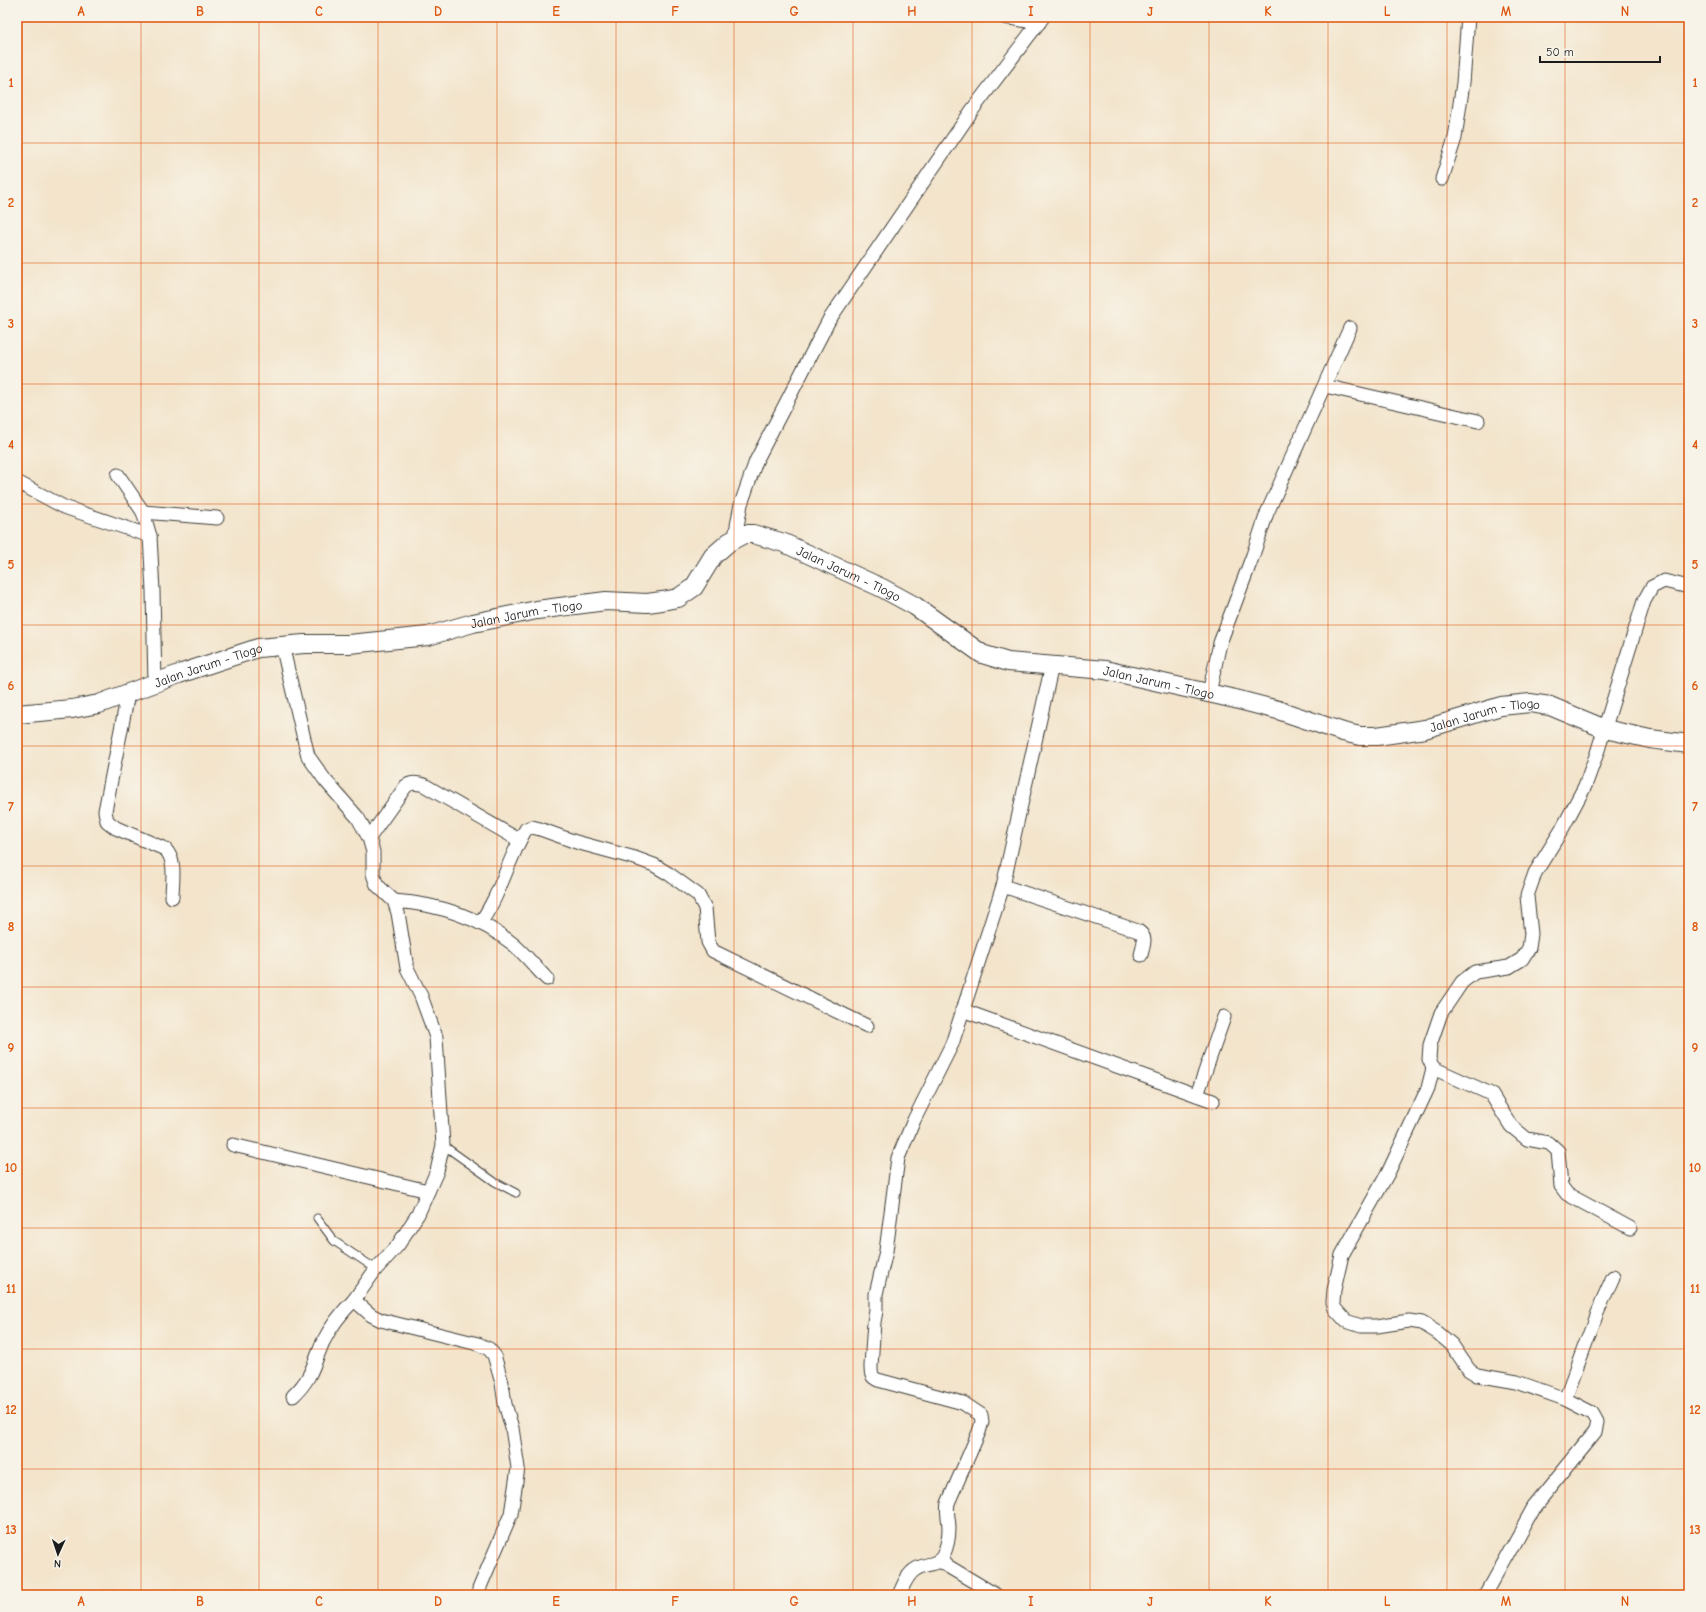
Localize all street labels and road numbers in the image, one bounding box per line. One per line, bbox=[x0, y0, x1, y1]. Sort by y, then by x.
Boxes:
street label: Jalan Jarum - Tlogo bbox=[794, 542, 904, 604]
street label: Jalan Jarum - Tlogo bbox=[469, 597, 583, 631]
street label: Jalan Jarum - Tlogo bbox=[152, 640, 263, 690]
street label: Jalan Jarum - Tlogo bbox=[1102, 662, 1216, 702]
street label: Jalan Jarum - Tlogo bbox=[1428, 695, 1541, 735]

